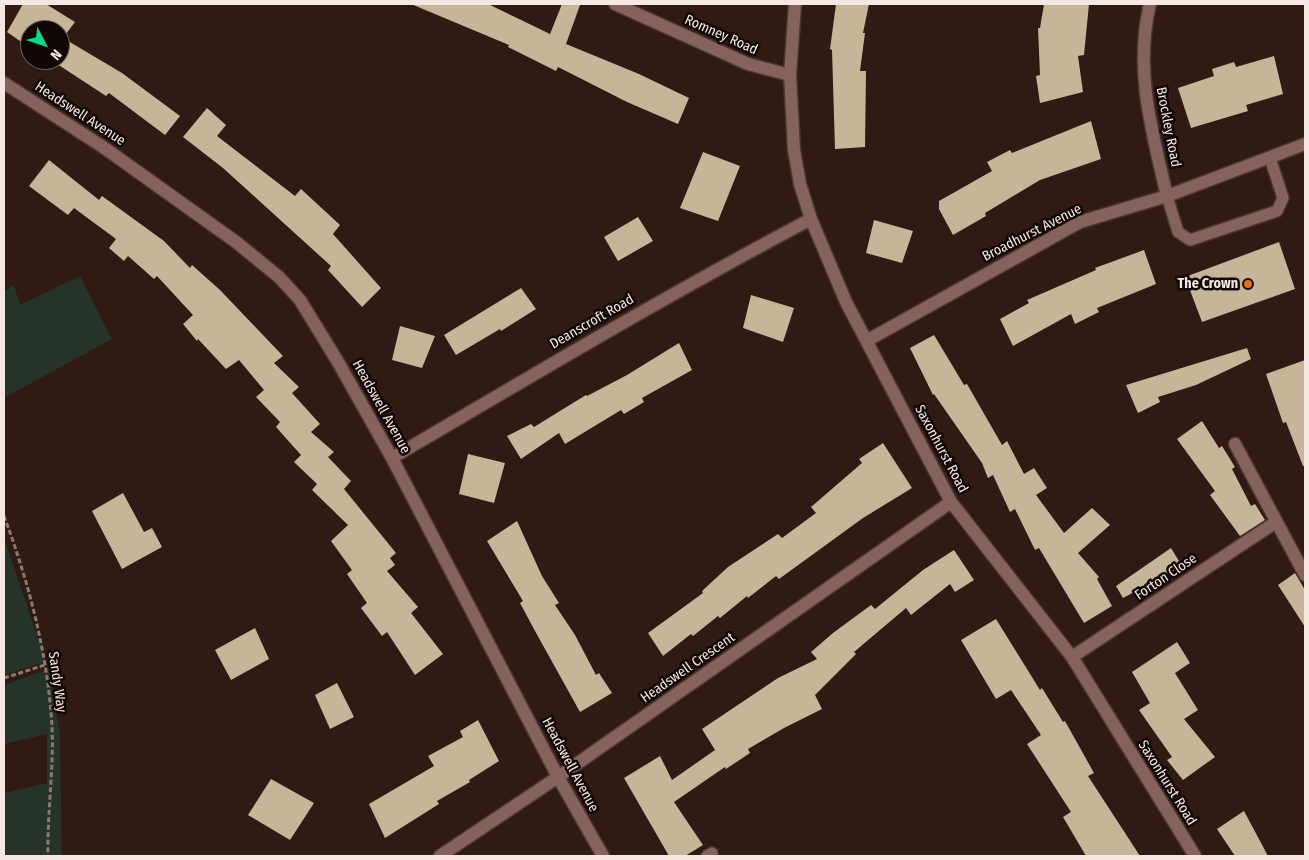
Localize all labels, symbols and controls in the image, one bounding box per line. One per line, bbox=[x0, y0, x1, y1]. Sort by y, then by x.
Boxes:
street label: Romney Road bbox=[682, 11, 760, 59]
north arrow bbox=[20, 20, 70, 70]
text: N bbox=[47, 46, 65, 63]
street label: Headswell Avenue bbox=[32, 79, 128, 149]
street label: Brockley Road bbox=[1152, 86, 1184, 168]
street label: Broadhurst Avenue bbox=[980, 201, 1084, 265]
place label: The Crown bbox=[1177, 276, 1238, 292]
marker: The Crown bbox=[1242, 278, 1254, 290]
street label: Deanscroft Road bbox=[547, 291, 637, 353]
street label: Headswell Avenue bbox=[348, 357, 414, 457]
street label: Saxonhurst Road bbox=[911, 402, 971, 496]
street label: Forton Close bbox=[1132, 550, 1200, 604]
street label: Headswell Crescent bbox=[638, 629, 738, 707]
street label: Sandy Way bbox=[44, 651, 70, 713]
street label: Headswell Avenue bbox=[538, 715, 602, 815]
street label: Saxonhurst Road bbox=[1134, 737, 1200, 829]

